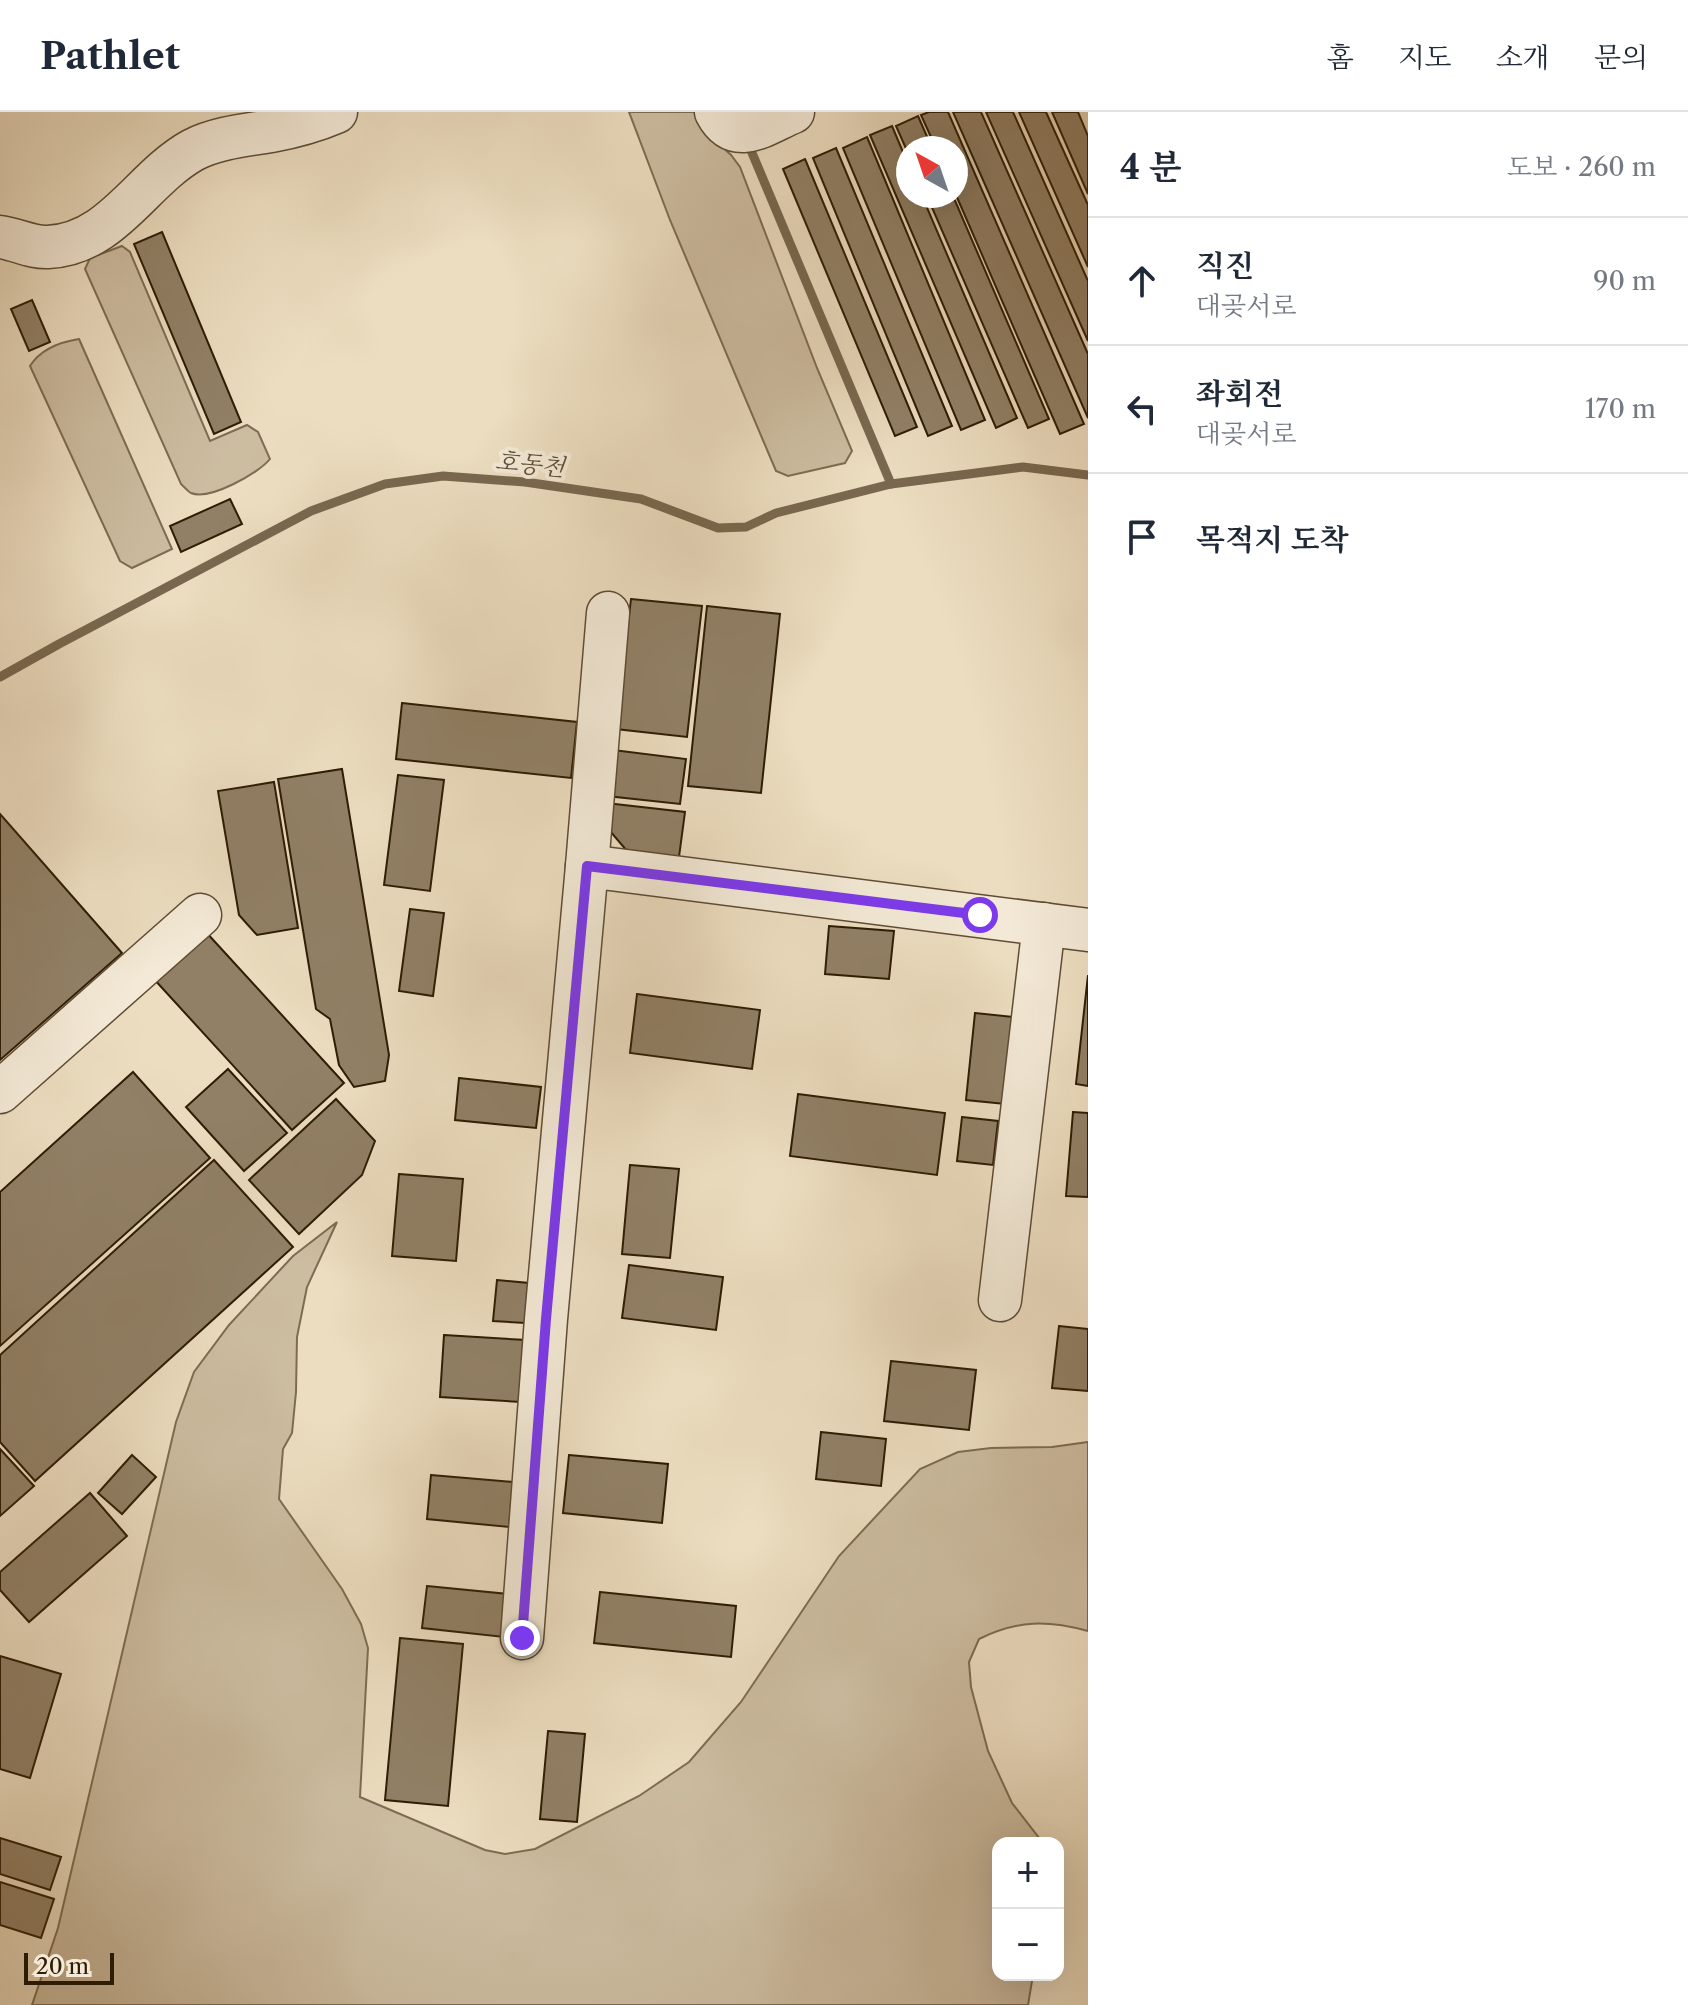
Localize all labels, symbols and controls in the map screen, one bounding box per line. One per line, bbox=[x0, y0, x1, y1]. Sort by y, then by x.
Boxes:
text: Pathlet bbox=[40, 32, 180, 79]
text: 홈 bbox=[1327, 40, 1354, 74]
text: 지도 bbox=[1398, 40, 1452, 74]
text: 소개 bbox=[1496, 40, 1550, 74]
text: 문의 bbox=[1594, 40, 1648, 74]
north arrow bbox=[896, 136, 968, 208]
text: 4 분 bbox=[1120, 146, 1182, 188]
text: 도보 · 260 m bbox=[1507, 151, 1656, 183]
text: 직진 bbox=[1196, 247, 1254, 284]
icon: ahead bbox=[1120, 259, 1164, 303]
text: 90 m bbox=[1593, 265, 1656, 297]
text: 대곶서로 bbox=[1196, 290, 1296, 322]
text: 좌회전 bbox=[1196, 375, 1283, 412]
icon: left bbox=[1120, 387, 1164, 431]
text: 170 m bbox=[1585, 393, 1656, 425]
text: 대곶서로 bbox=[1196, 418, 1296, 450]
water label: 호동천 bbox=[494, 446, 568, 482]
icon: arrive bbox=[1120, 515, 1164, 559]
text: 목적지 도착 bbox=[1196, 521, 1348, 558]
route start bbox=[962, 897, 998, 933]
route end bbox=[504, 1620, 540, 1656]
map controls bbox=[992, 1837, 1064, 1981]
button: + bbox=[992, 1837, 1064, 1909]
button: − bbox=[992, 1909, 1064, 1981]
scale bar bbox=[24, 1949, 114, 1985]
text: 20 m bbox=[36, 1953, 89, 1980]

